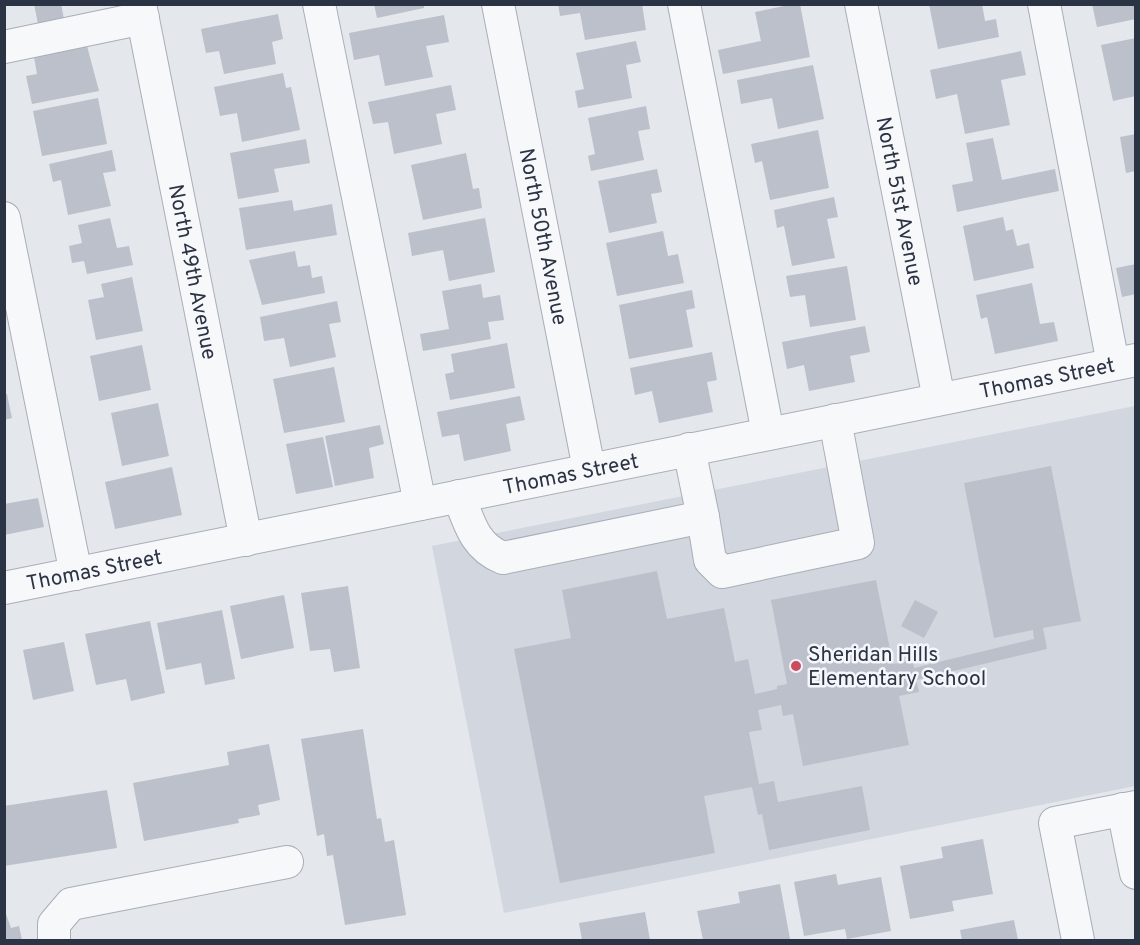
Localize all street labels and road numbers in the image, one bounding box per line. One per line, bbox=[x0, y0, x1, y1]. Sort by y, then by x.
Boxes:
street label: North 51st Avenue bbox=[869, 115, 928, 288]
street label: North 50th Avenue bbox=[512, 146, 573, 328]
street label: North 49th Avenue bbox=[161, 182, 222, 362]
street label: Thomas Street bbox=[977, 353, 1117, 406]
street label: Thomas Street bbox=[501, 449, 641, 502]
street label: Thomas Street bbox=[24, 544, 165, 598]

